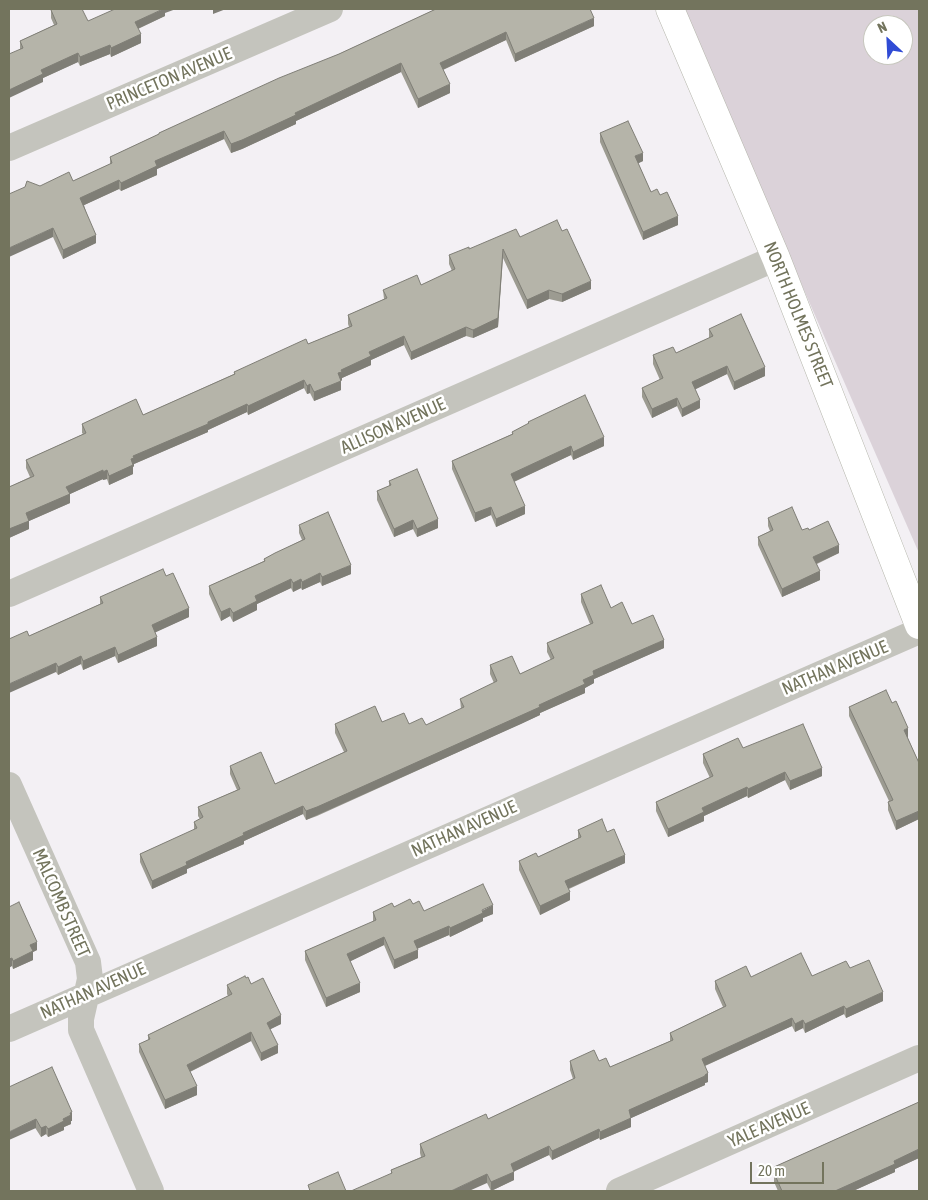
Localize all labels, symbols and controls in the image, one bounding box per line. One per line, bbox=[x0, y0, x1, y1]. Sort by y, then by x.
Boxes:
north arrow bbox=[863, 15, 913, 65]
text: N bbox=[875, 18, 889, 36]
street label: PRINCETON AVENUE bbox=[103, 43, 235, 115]
street label: NORTH HOLMES STREET bbox=[759, 238, 837, 392]
street label: ALLISON AVENUE bbox=[337, 393, 449, 459]
street label: NATHAN AVENUE bbox=[779, 636, 891, 700]
street label: NATHAN AVENUE bbox=[408, 796, 520, 862]
street label: MALCOMB STREET bbox=[27, 845, 95, 961]
street label: NATHAN AVENUE bbox=[37, 958, 149, 1024]
street label: YALE AVENUE bbox=[725, 1097, 813, 1153]
scale bar bbox=[753, 1152, 827, 1184]
text: 20 m bbox=[758, 1162, 785, 1179]

